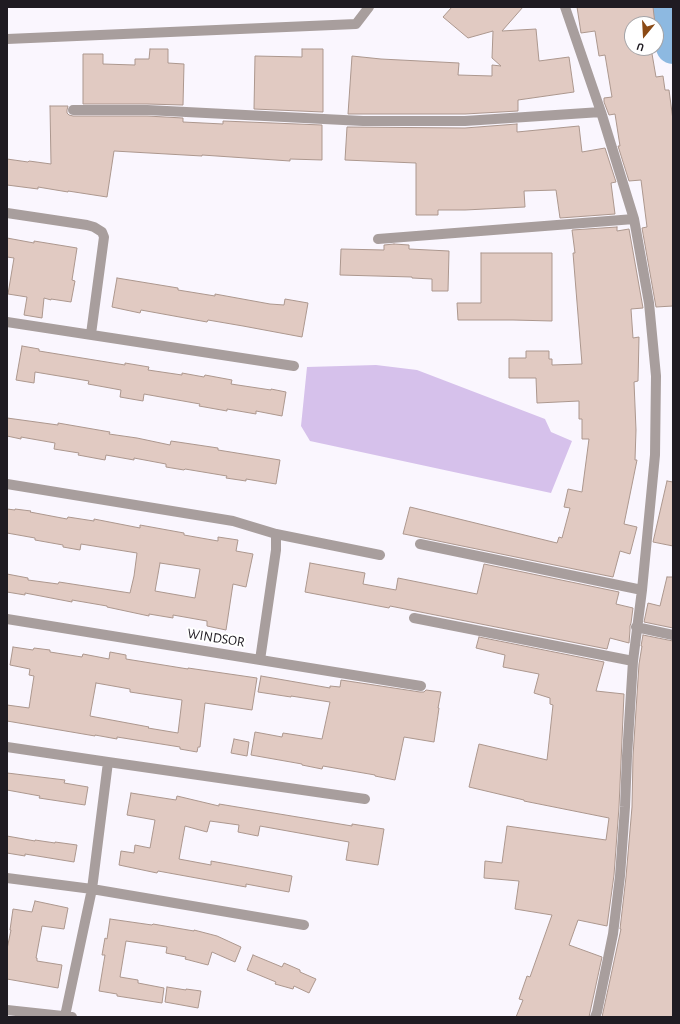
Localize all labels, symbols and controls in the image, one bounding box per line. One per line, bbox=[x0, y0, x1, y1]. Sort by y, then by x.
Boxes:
north arrow bbox=[624, 16, 664, 56]
text: U bbox=[635, 41, 645, 53]
street label: WINDSOR bbox=[186, 625, 246, 651]

